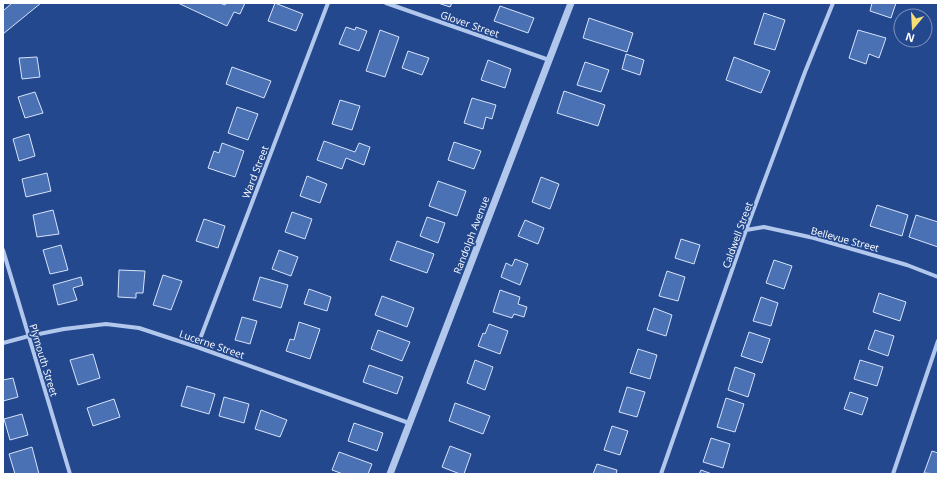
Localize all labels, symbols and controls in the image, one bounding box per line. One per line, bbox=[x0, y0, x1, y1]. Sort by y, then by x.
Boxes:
street label: Glover Street bbox=[439, 7, 502, 41]
north arrow bbox=[893, 8, 933, 48]
text: N bbox=[903, 29, 916, 47]
street label: Ward Street bbox=[239, 143, 272, 200]
street label: Randolph Avenue bbox=[450, 194, 492, 276]
street label: Caldwell Street bbox=[719, 200, 756, 270]
street label: Bellevue Street bbox=[809, 223, 881, 255]
street label: Plymouth Street bbox=[26, 322, 62, 398]
street label: Lucerne Street bbox=[178, 326, 247, 362]

